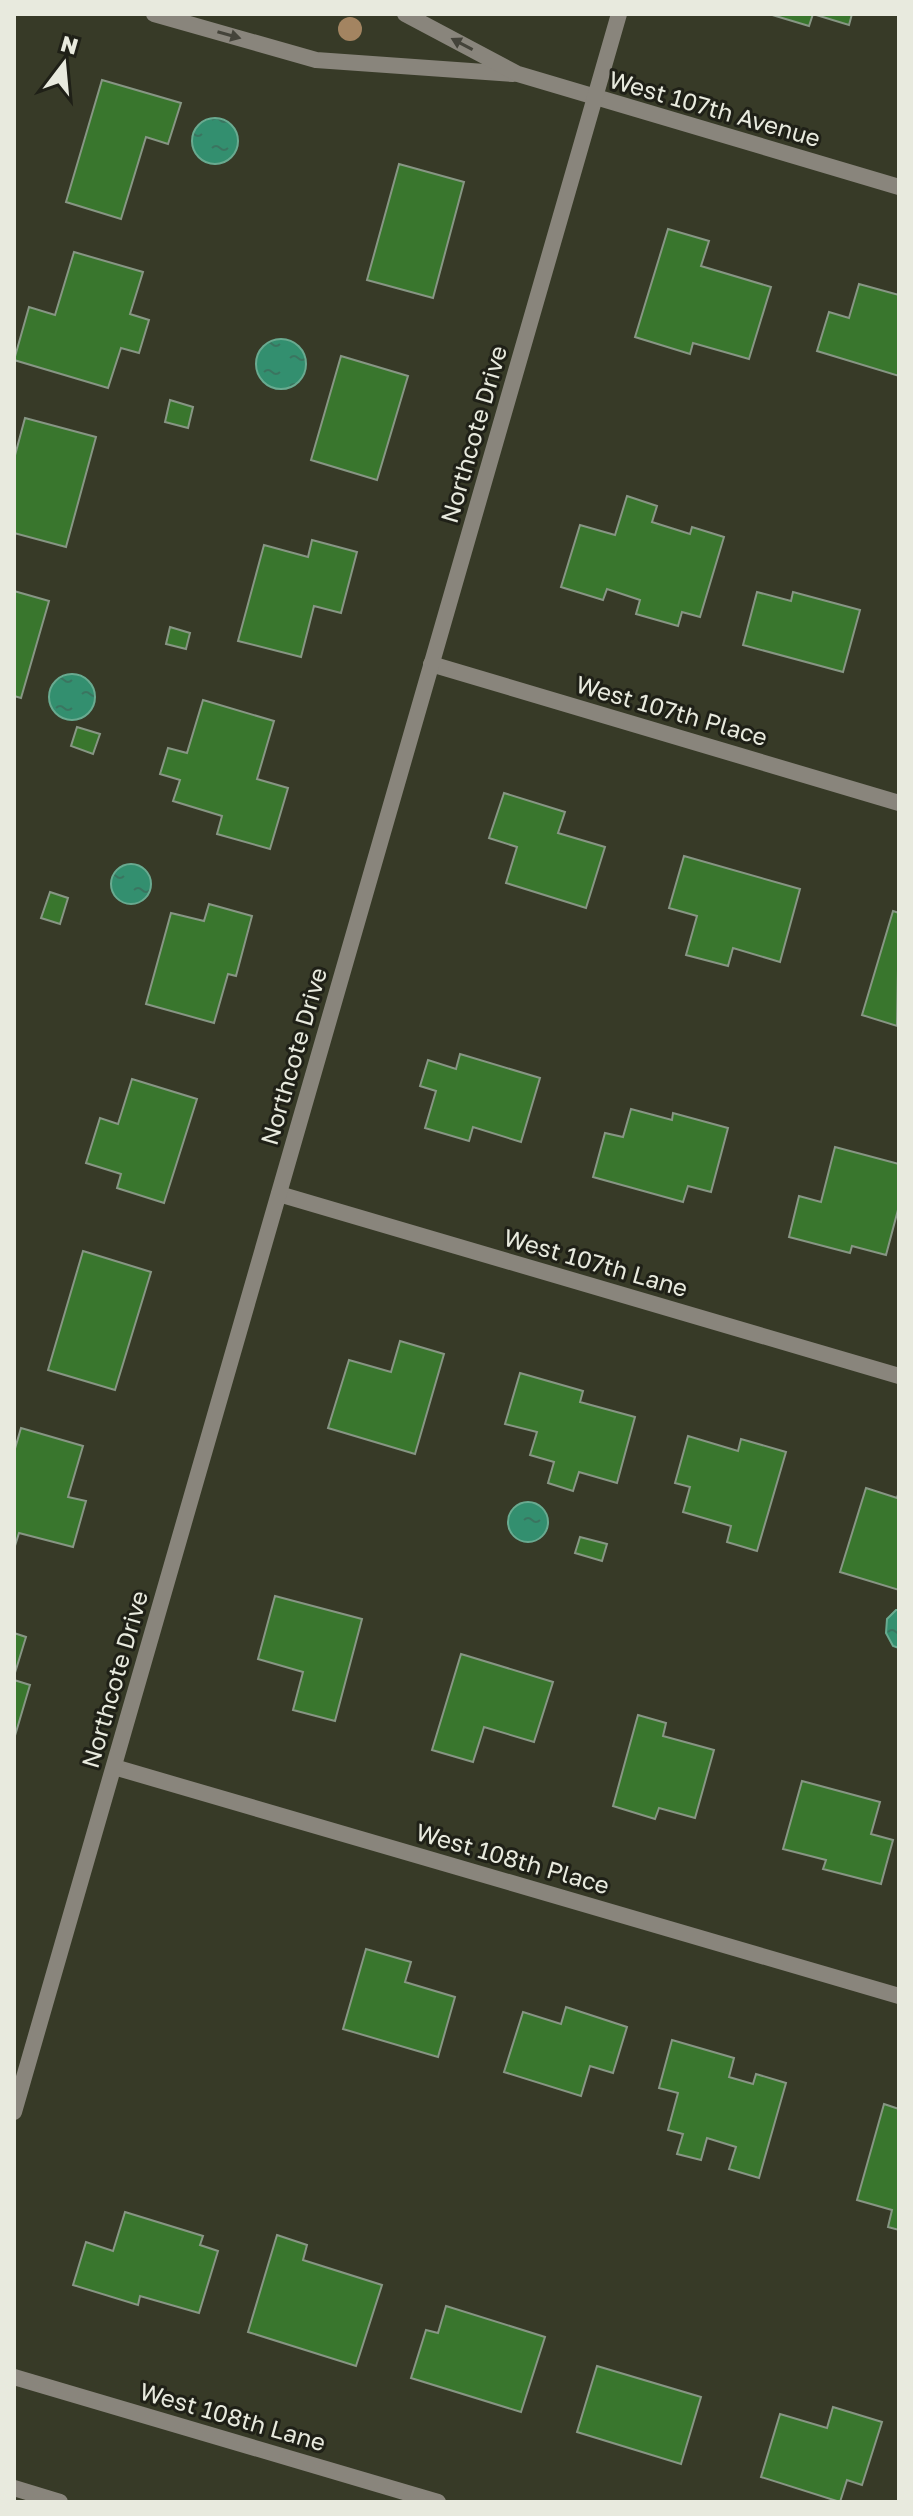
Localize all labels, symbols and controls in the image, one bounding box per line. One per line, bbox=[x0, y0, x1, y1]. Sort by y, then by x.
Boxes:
north arrow bbox=[24, 24, 104, 104]
text: N bbox=[58, 29, 81, 60]
one-way arrow bbox=[216, 30, 241, 42]
one-way arrow bbox=[450, 38, 473, 51]
street label: West 107th Avenue bbox=[606, 64, 824, 152]
street label: Northcote Drive bbox=[434, 342, 512, 526]
street label: West 107th Place bbox=[573, 669, 771, 751]
street label: Northcote Drive bbox=[254, 964, 332, 1148]
street label: West 107th Lane bbox=[501, 1222, 691, 1302]
street label: Northcote Drive bbox=[75, 1587, 153, 1771]
street label: West 108th Place bbox=[413, 1817, 613, 1899]
street label: West 108th Lane bbox=[137, 2376, 329, 2456]

